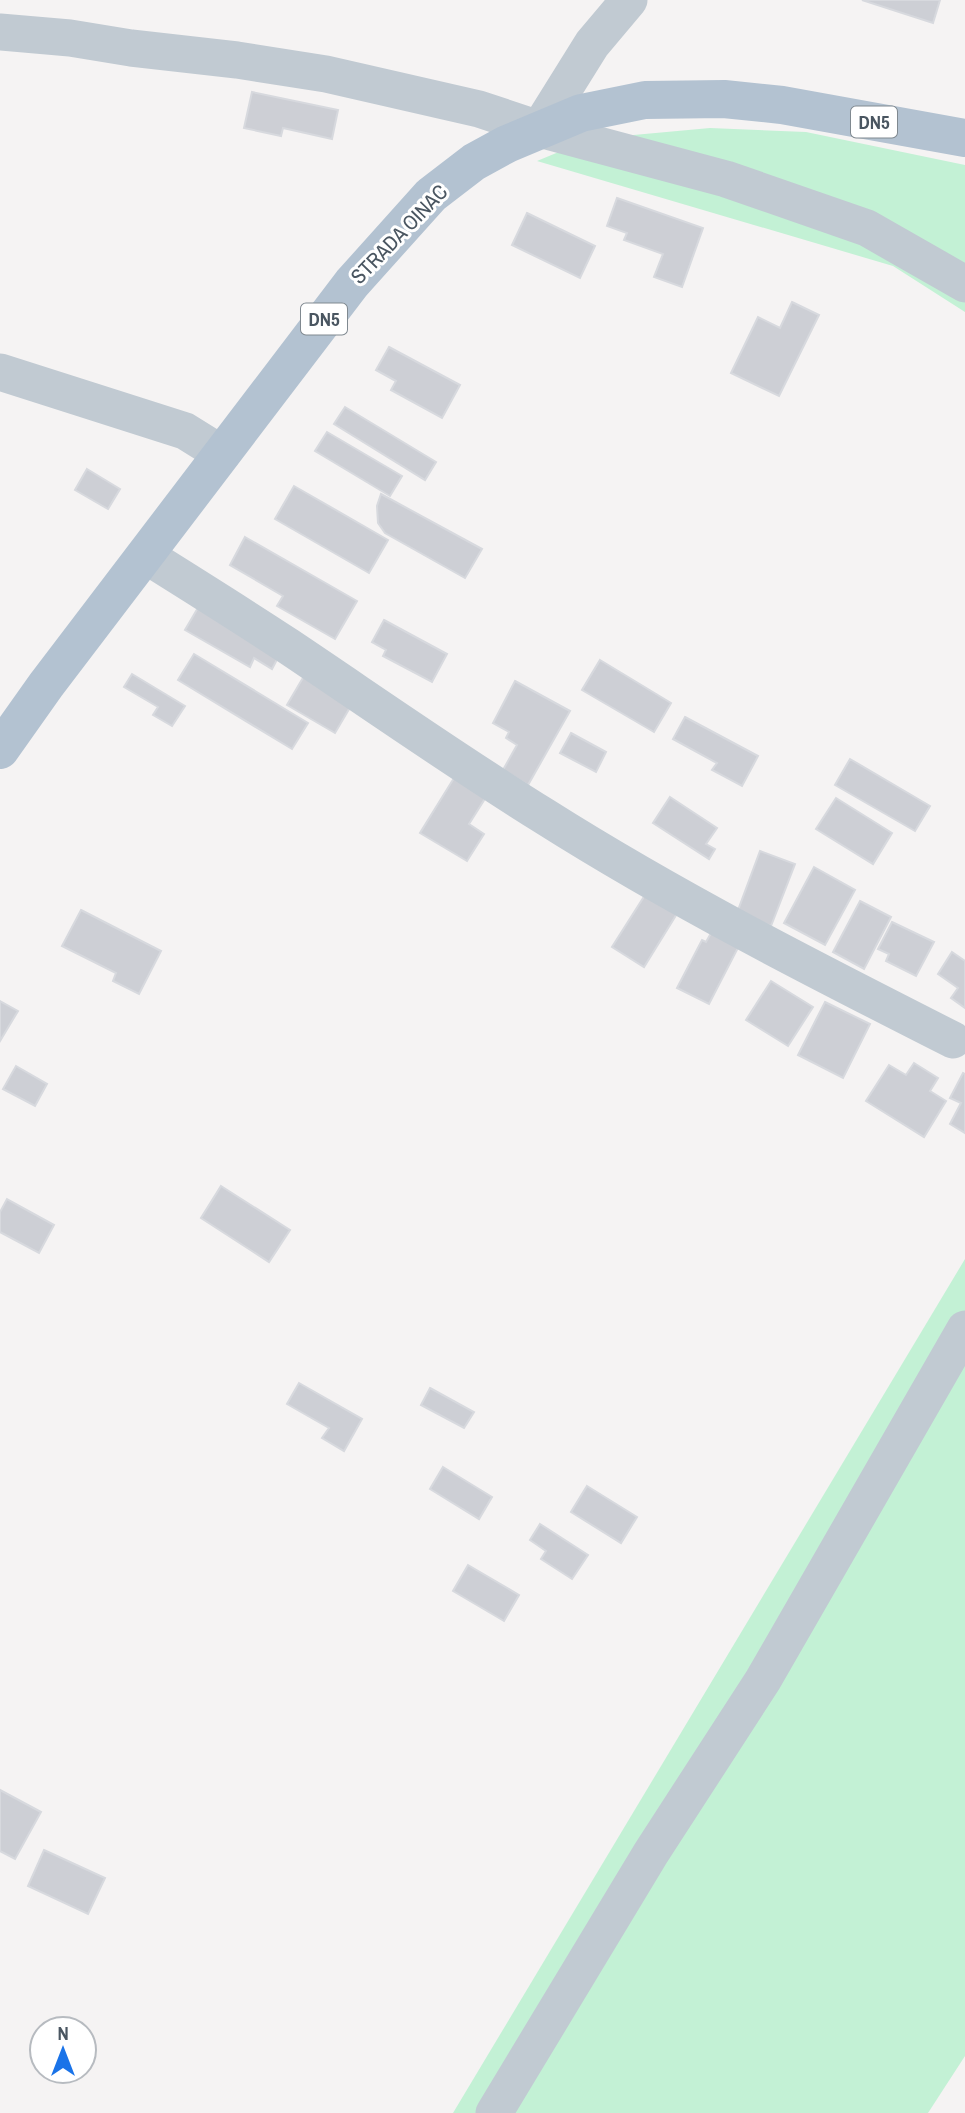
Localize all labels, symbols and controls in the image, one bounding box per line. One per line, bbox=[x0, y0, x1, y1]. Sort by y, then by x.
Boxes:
road number: DN5 bbox=[851, 106, 897, 138]
street label: STRADA OINAC bbox=[344, 178, 454, 290]
road number: DN5 bbox=[301, 304, 347, 334]
north arrow bbox=[28, 2015, 98, 2085]
text: N bbox=[57, 2020, 69, 2046]

